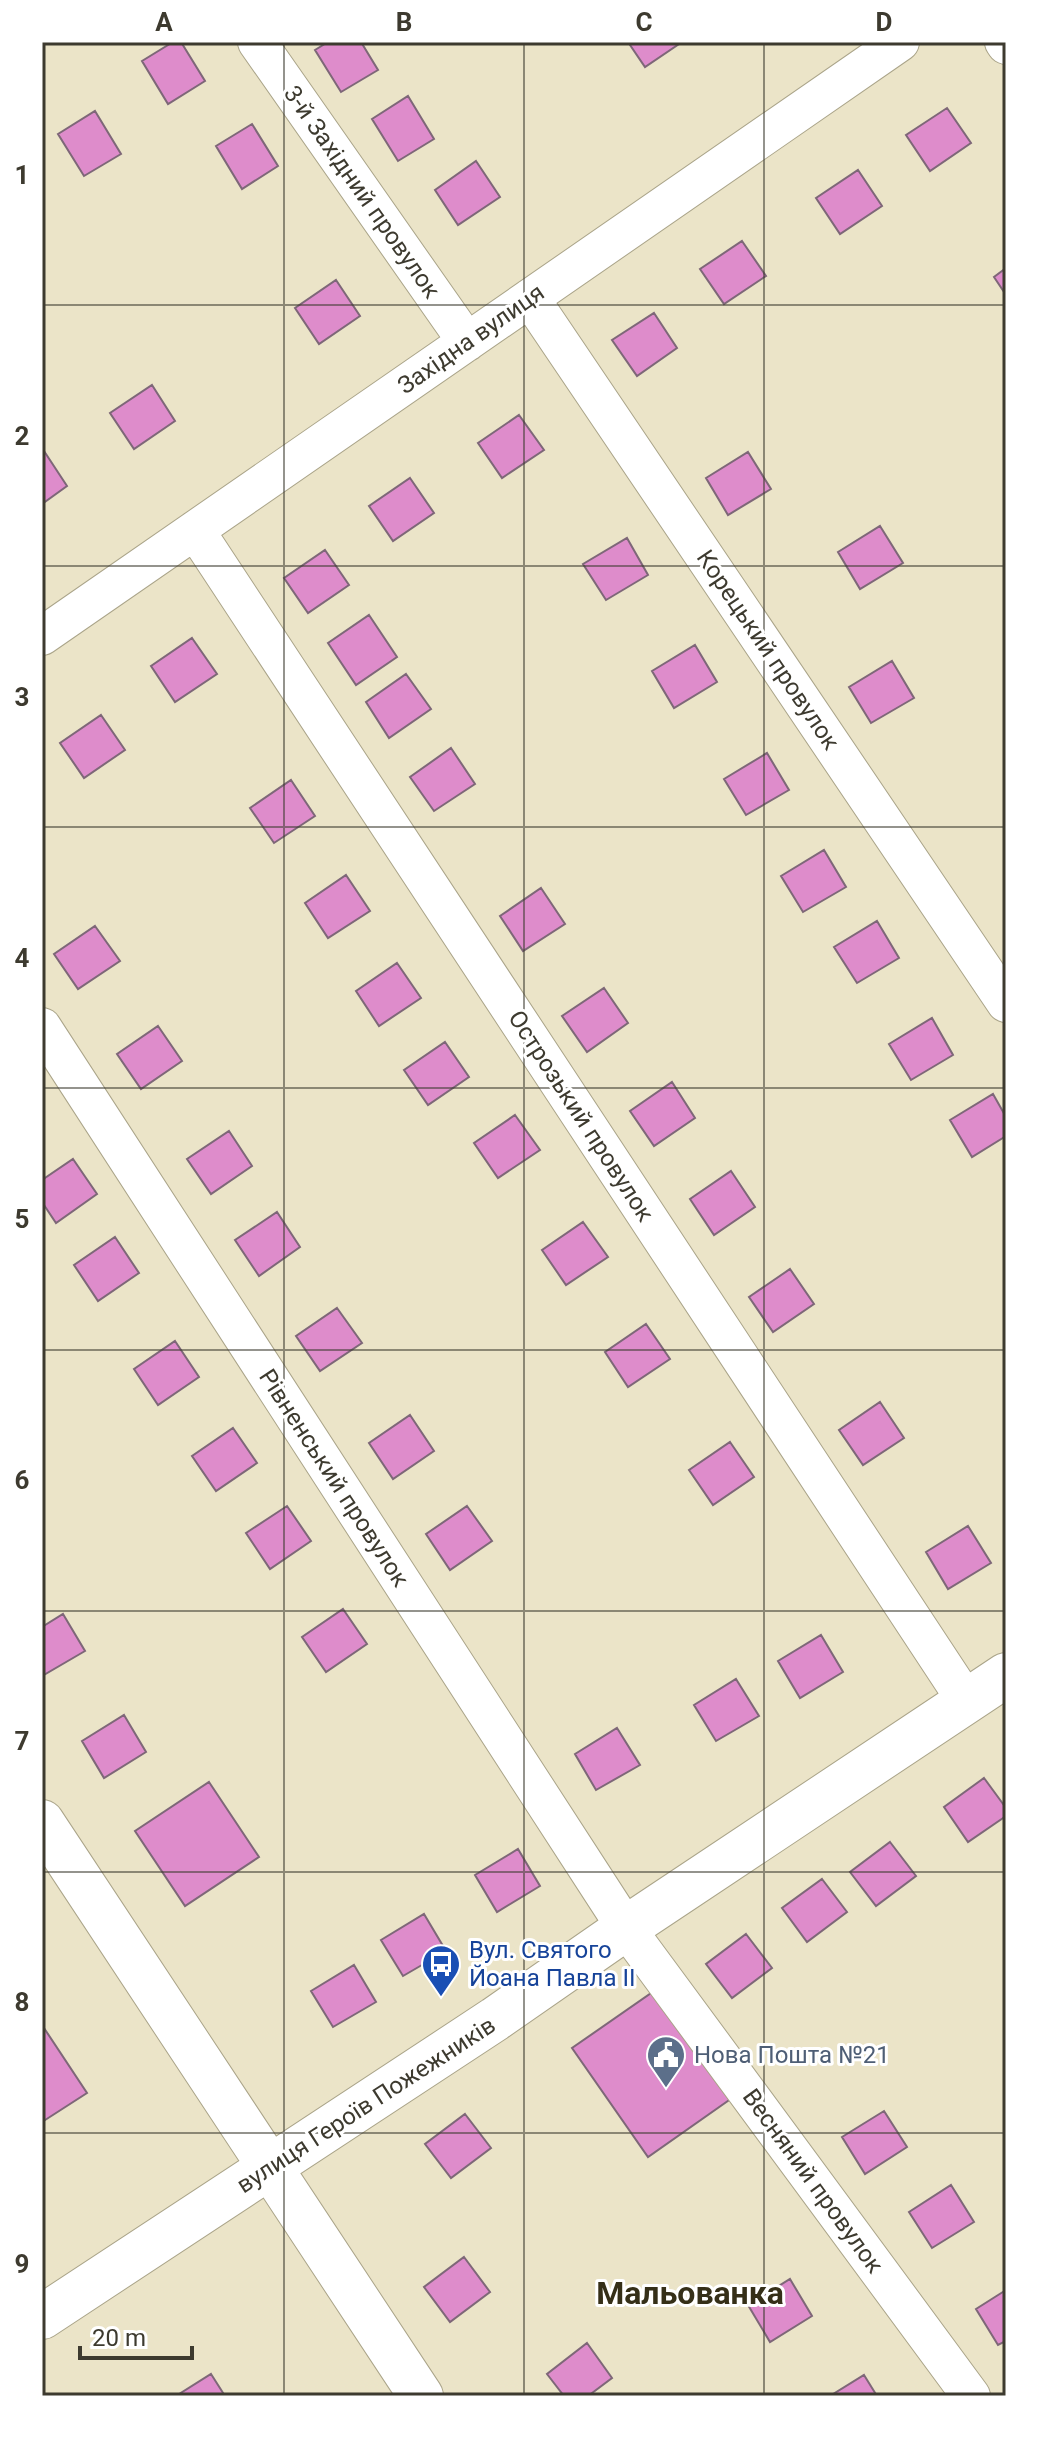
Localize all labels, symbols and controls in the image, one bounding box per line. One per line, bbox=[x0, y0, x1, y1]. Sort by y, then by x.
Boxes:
text: A bbox=[155, 7, 173, 37]
text: B bbox=[396, 7, 412, 37]
text: C bbox=[635, 7, 653, 37]
text: D bbox=[876, 7, 892, 37]
street label: 3-й Західний провулок bbox=[278, 80, 446, 304]
text: 1 bbox=[15, 160, 29, 190]
street label: Західна вулиця bbox=[392, 278, 550, 400]
text: 2 bbox=[15, 421, 29, 451]
street label: Корецький провулок bbox=[691, 545, 845, 755]
text: 3 bbox=[15, 682, 29, 712]
text: 4 bbox=[15, 943, 30, 973]
street label: Острозький провулок bbox=[502, 1005, 660, 1227]
text: 5 bbox=[15, 1204, 29, 1234]
street label: Рівненський провулок bbox=[253, 1364, 415, 1592]
text: 6 bbox=[15, 1465, 30, 1495]
text: 7 bbox=[15, 1726, 29, 1756]
place label: Вул. Святого Йоана Павла ІІ bbox=[469, 1936, 636, 1992]
bus stop icon: Вул. Святого Йоана Павла ІІ bbox=[420, 1943, 462, 1998]
text: 8 bbox=[15, 1987, 29, 2017]
street label: вулиця Героїв Пожежників bbox=[232, 2011, 500, 2199]
public building icon: Нова Пошта №21 bbox=[645, 2034, 687, 2089]
place label: Нова Пошта №21 bbox=[694, 2041, 890, 2069]
street label: Весняний провулок bbox=[737, 2083, 889, 2279]
text: 9 bbox=[15, 2249, 29, 2279]
district label: Мальованка bbox=[596, 2274, 784, 2312]
scale bar bbox=[80, 2310, 192, 2360]
text: 20 m bbox=[92, 2324, 146, 2352]

